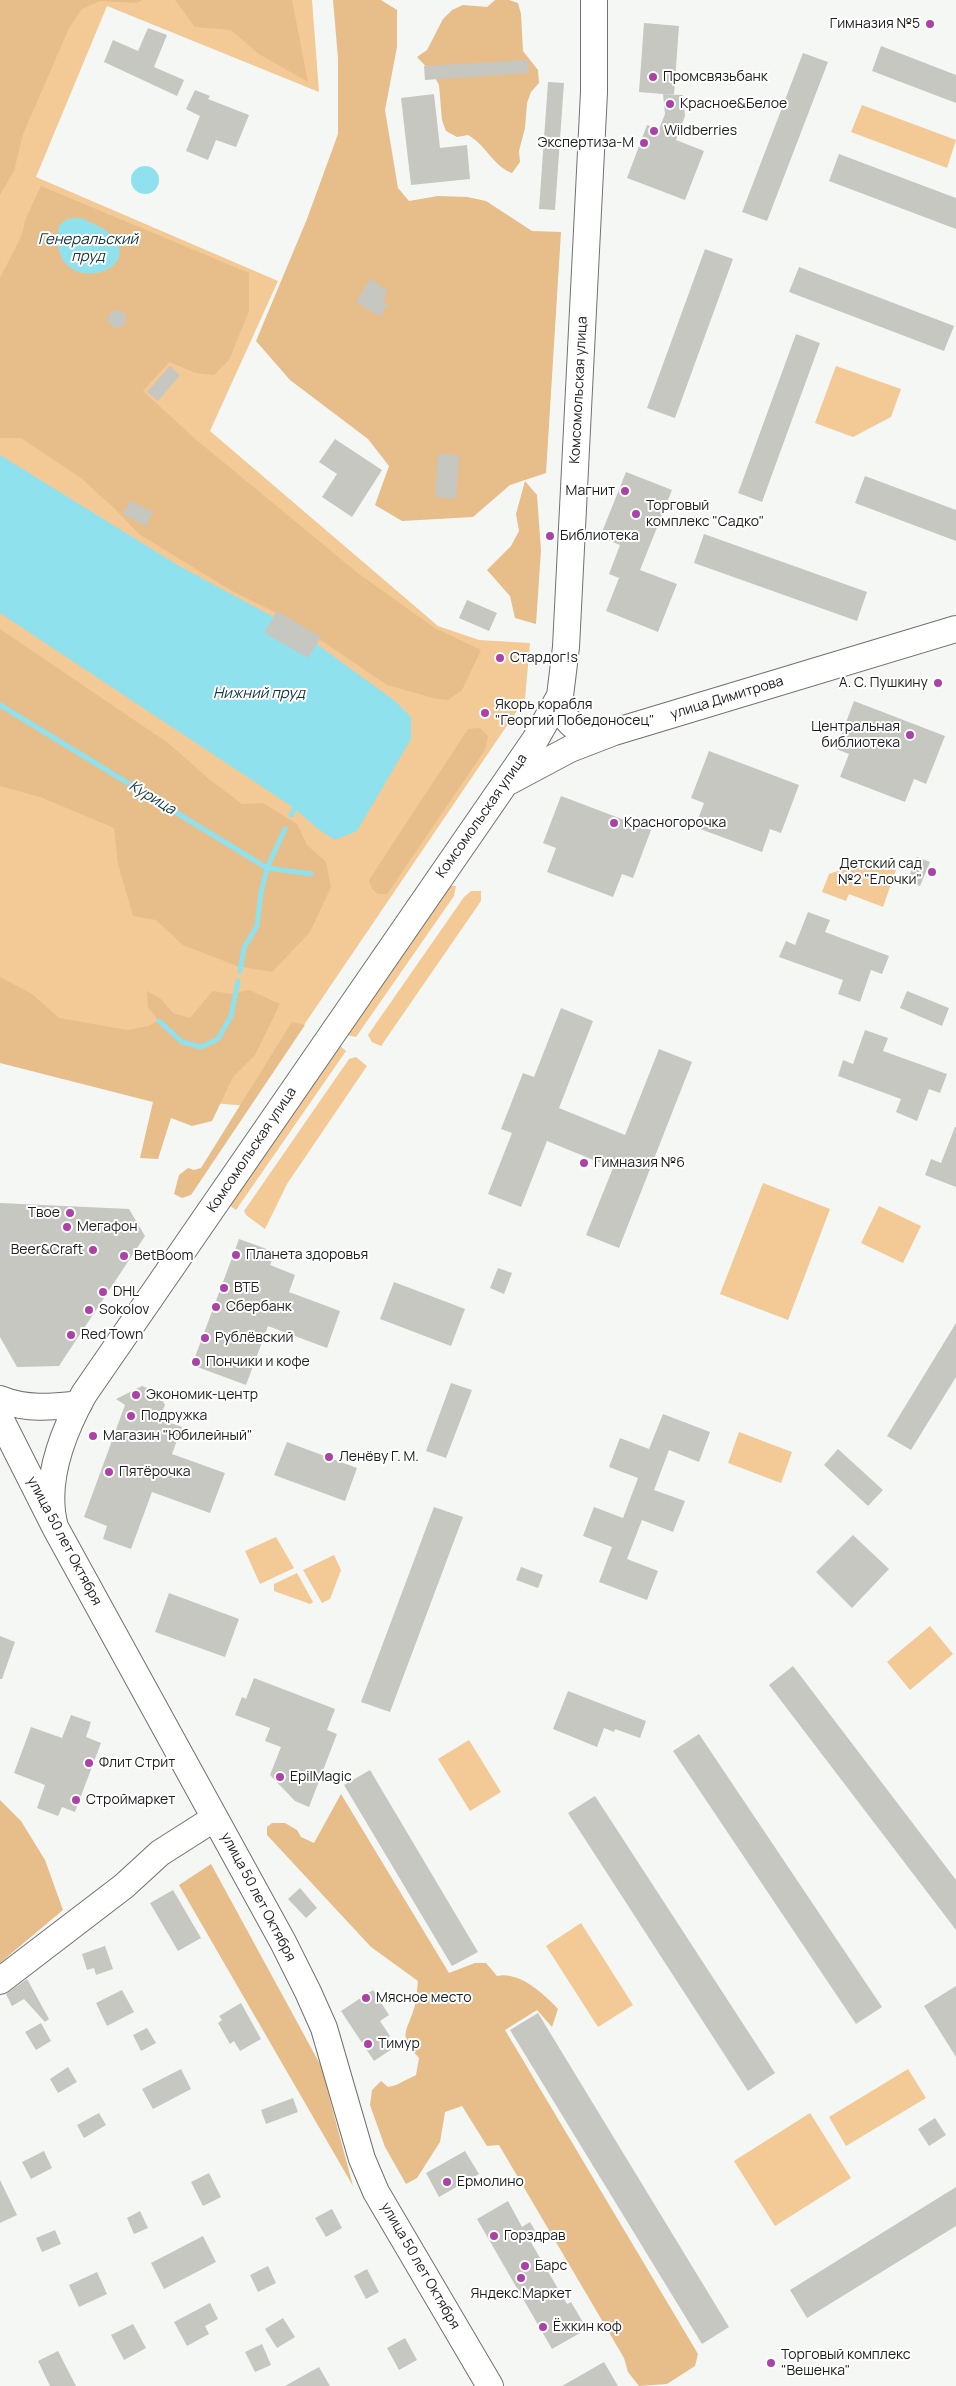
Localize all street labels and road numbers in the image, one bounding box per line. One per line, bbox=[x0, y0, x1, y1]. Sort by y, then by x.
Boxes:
street label: Комсомольская улица bbox=[567, 316, 591, 464]
street label: улица Димитрова bbox=[668, 673, 786, 723]
street label: Комсомольская улица bbox=[433, 751, 531, 881]
street label: Комсомольская улица bbox=[204, 1084, 300, 1216]
street label: улица 50 лет Октября bbox=[23, 1474, 105, 1608]
street label: улица 50 лет Октября bbox=[217, 1830, 299, 1964]
street label: улица 50 лет Октября bbox=[377, 2200, 463, 2332]

